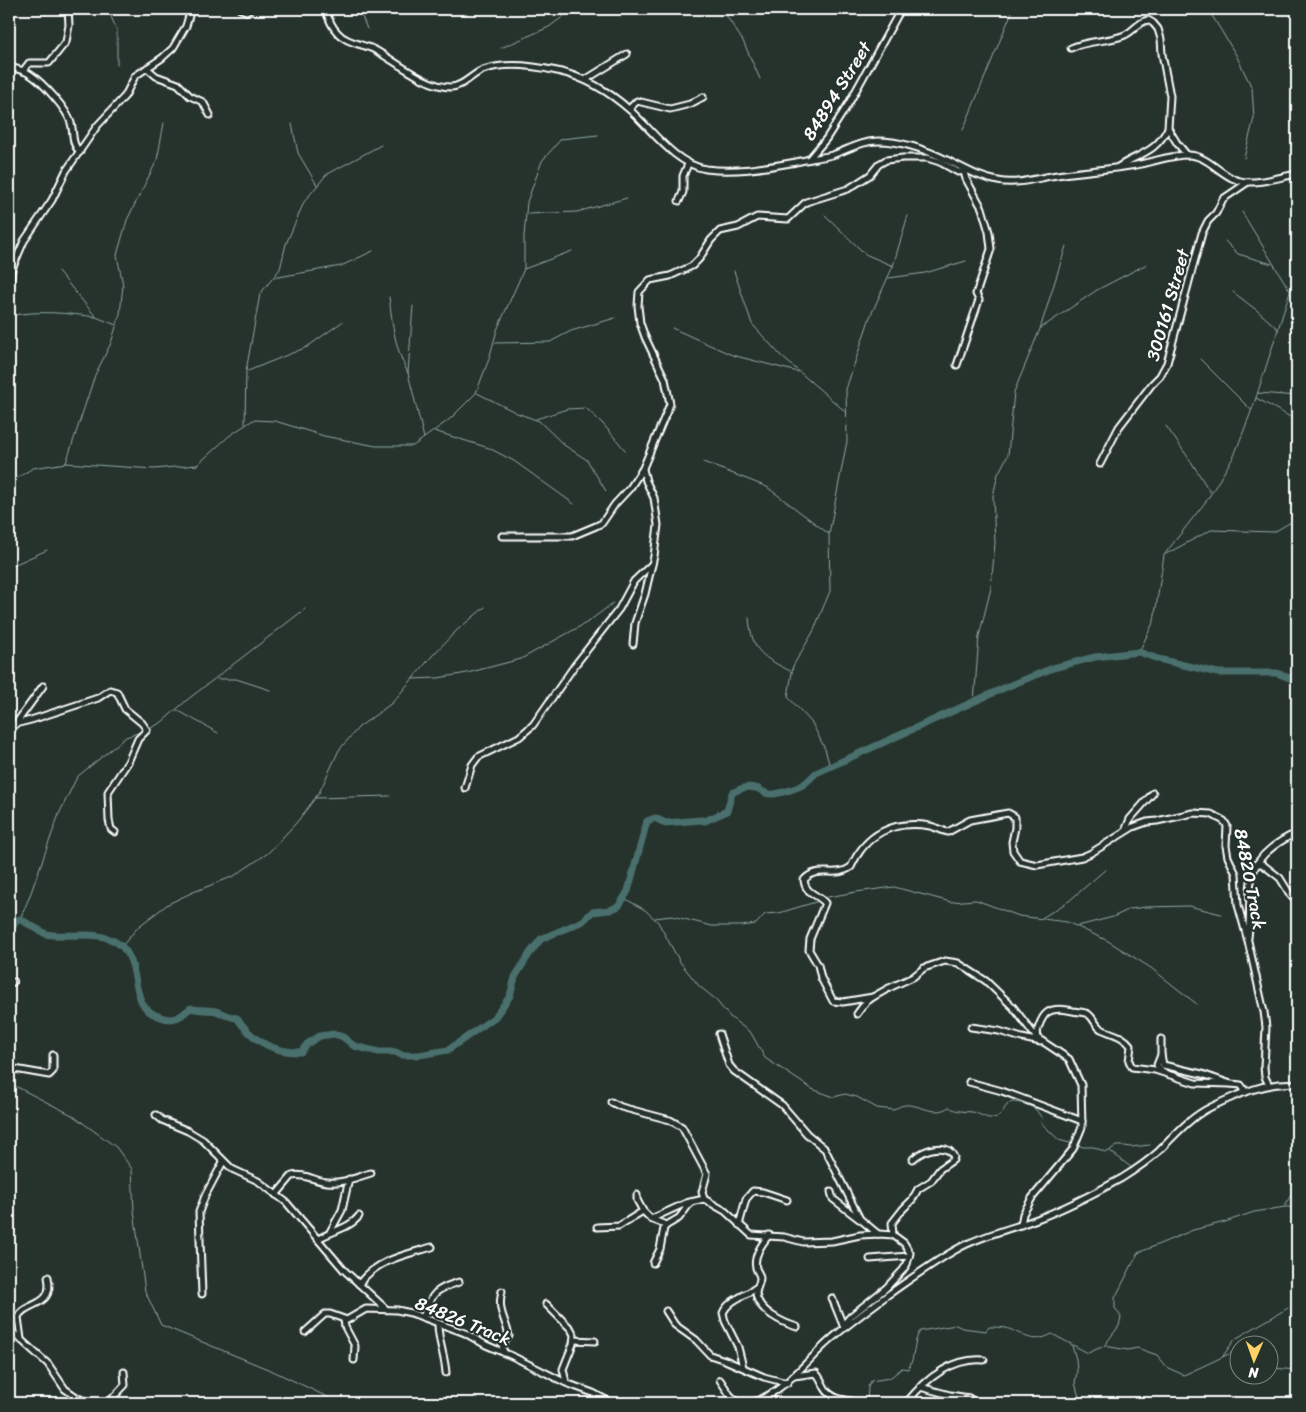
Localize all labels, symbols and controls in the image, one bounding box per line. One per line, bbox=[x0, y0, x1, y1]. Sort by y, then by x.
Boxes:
street label: 84894 Street bbox=[794, 34, 881, 147]
street label: 300161 Street bbox=[1137, 244, 1199, 365]
street label: 84820 Track bbox=[1224, 826, 1276, 932]
street label: 84826 Track bbox=[410, 1287, 516, 1355]
north arrow bbox=[1228, 1334, 1278, 1384]
text: N bbox=[1248, 1360, 1260, 1385]

